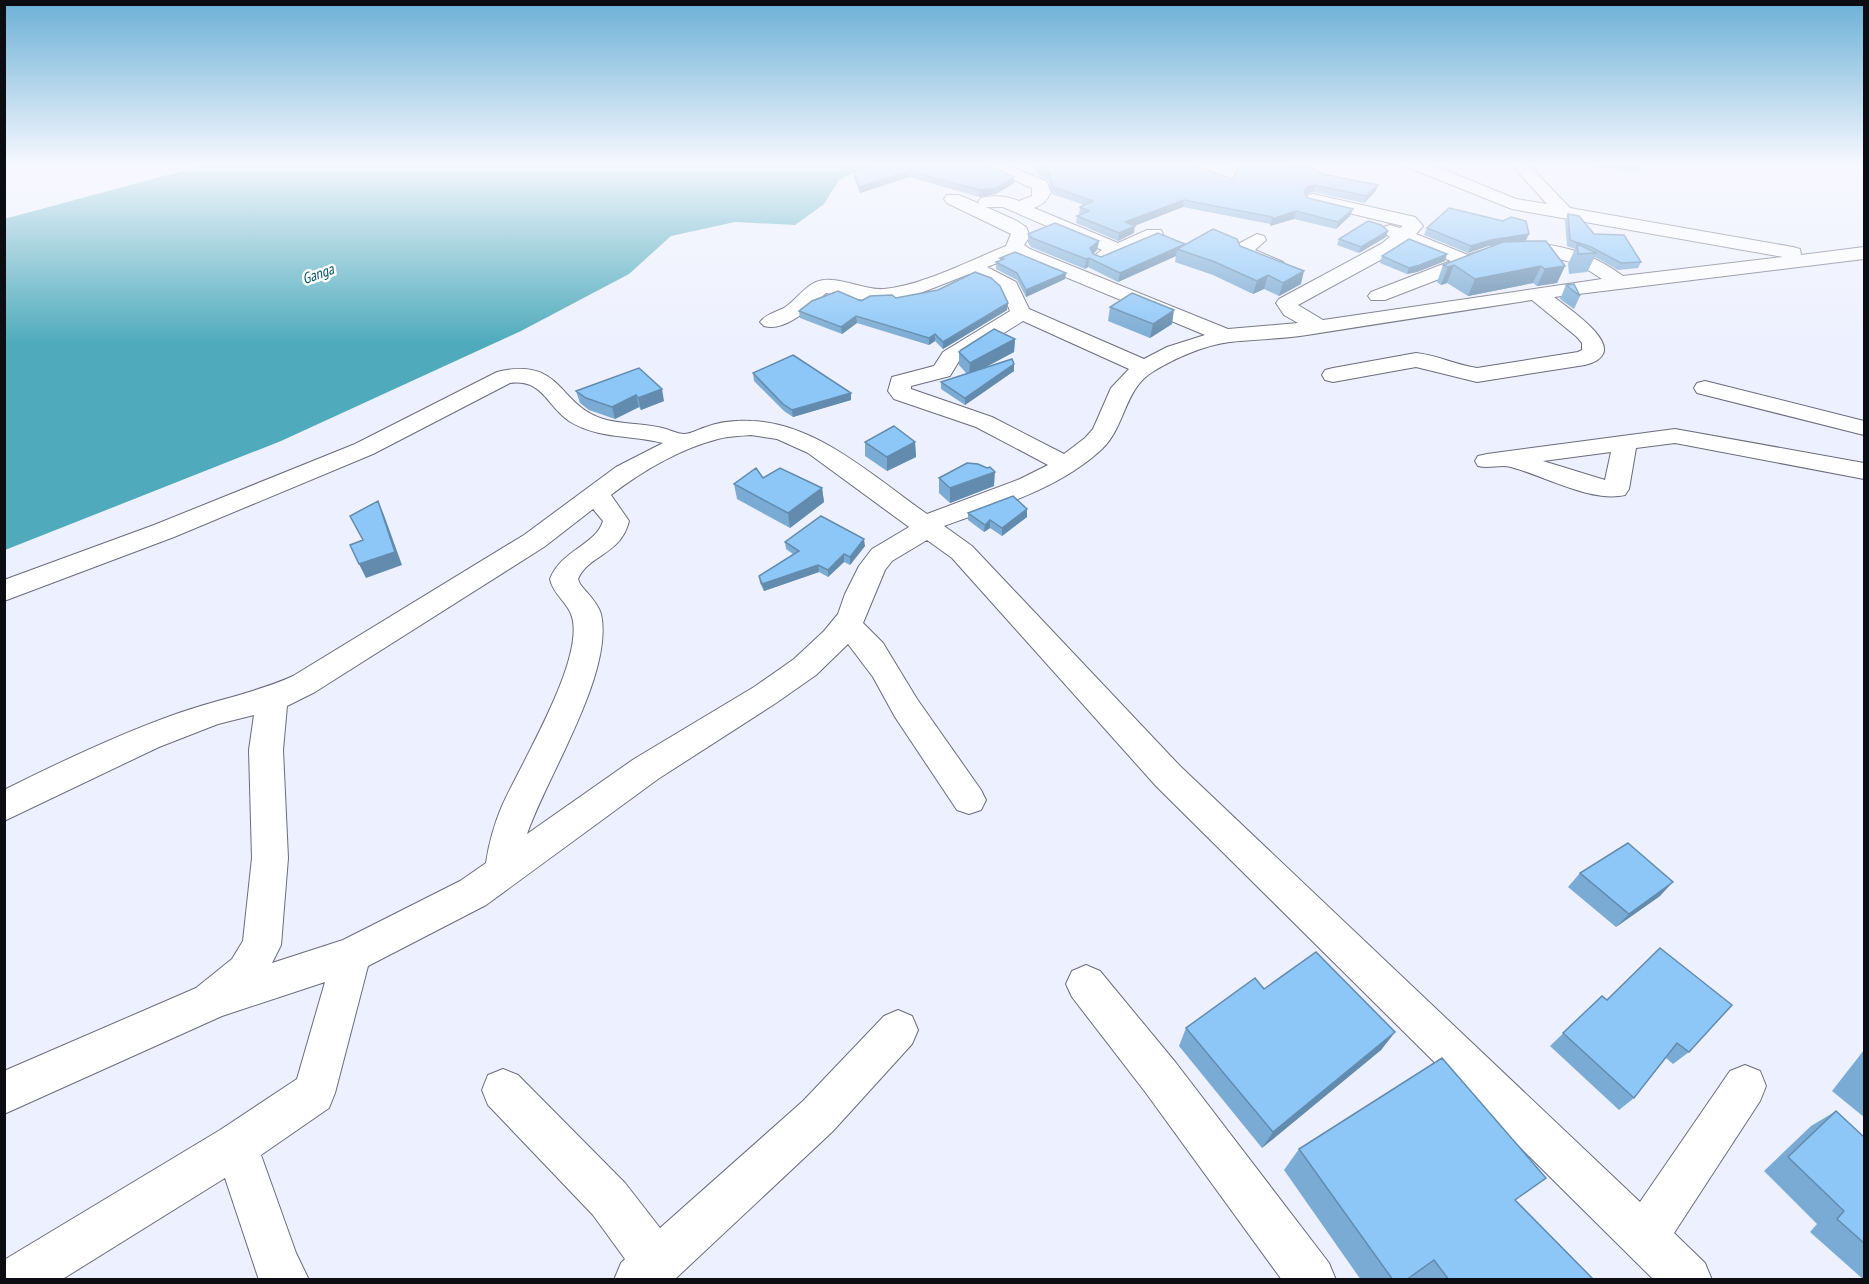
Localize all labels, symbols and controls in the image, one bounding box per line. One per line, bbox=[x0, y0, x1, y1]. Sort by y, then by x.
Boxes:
water label: Ganga bbox=[299, 259, 337, 288]

